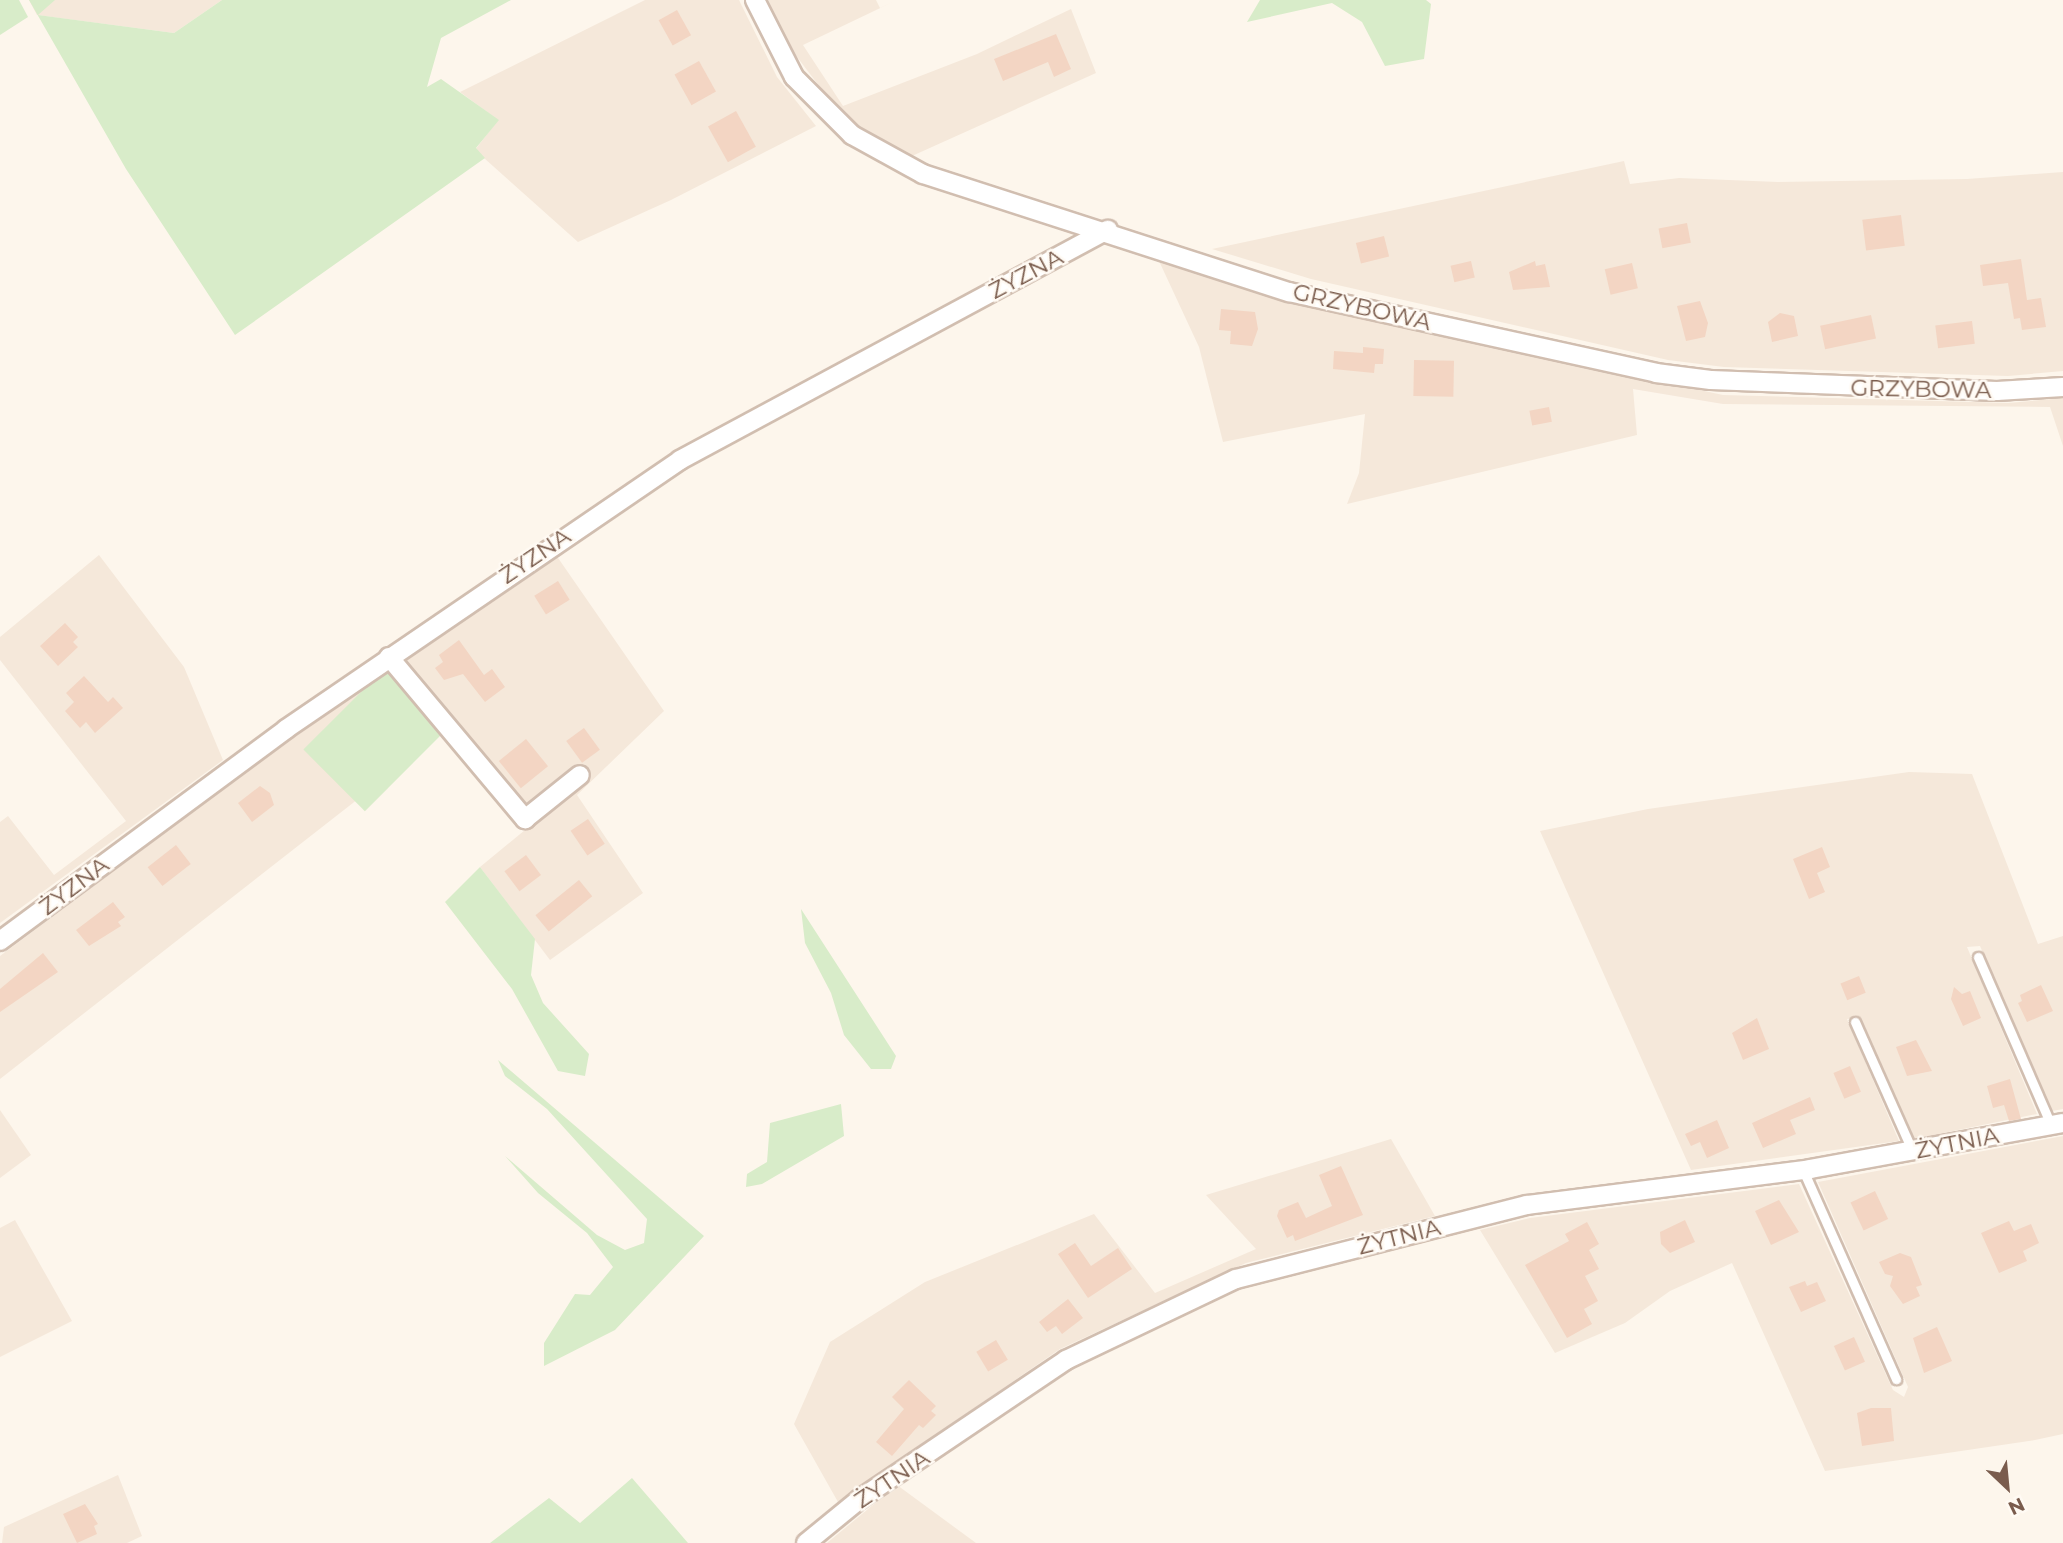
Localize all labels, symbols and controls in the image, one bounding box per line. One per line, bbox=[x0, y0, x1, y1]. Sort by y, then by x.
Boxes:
street label: ŻYZNA bbox=[984, 243, 1068, 305]
street label: GRZYBOWA bbox=[1290, 278, 1434, 336]
street label: GRZYBOWA bbox=[1850, 374, 1992, 404]
street label: ŻYZNA bbox=[494, 522, 576, 590]
street label: ŻYZNA bbox=[34, 851, 114, 921]
street label: ŻYTNIA bbox=[1913, 1121, 2001, 1165]
street label: ŻYTNIA bbox=[1355, 1213, 1443, 1261]
street label: ŻYTNIA bbox=[849, 1444, 935, 1514]
north arrow bbox=[1972, 1452, 2042, 1522]
text: N bbox=[2004, 1493, 2028, 1520]

